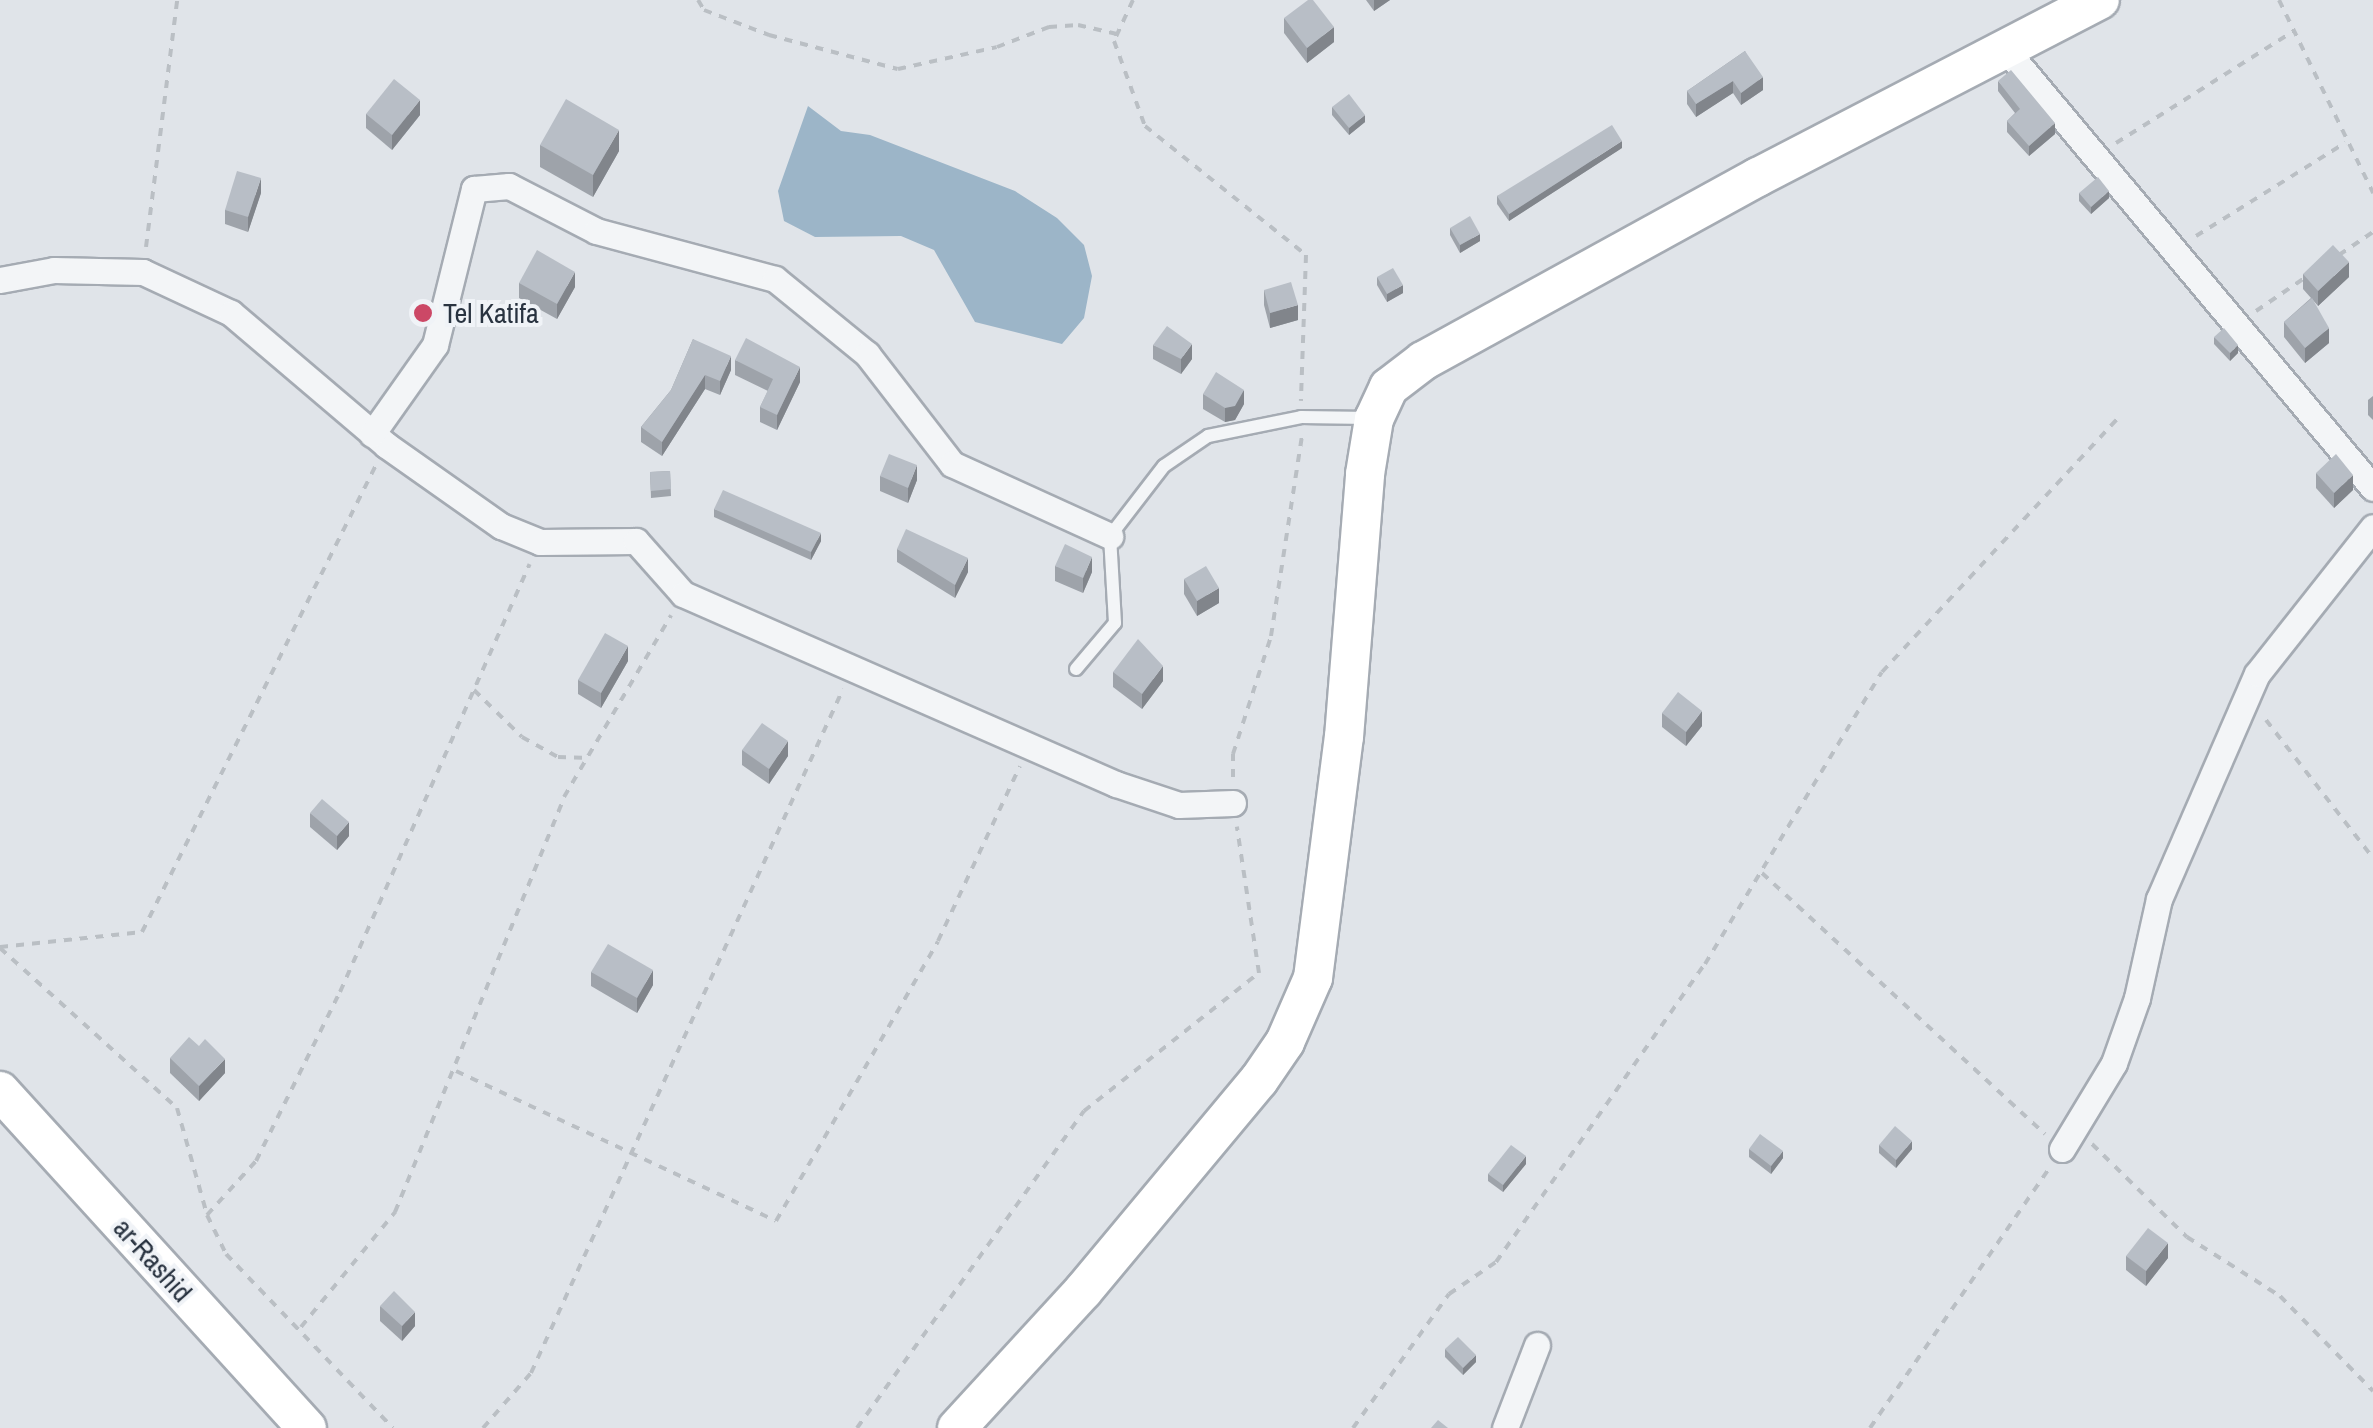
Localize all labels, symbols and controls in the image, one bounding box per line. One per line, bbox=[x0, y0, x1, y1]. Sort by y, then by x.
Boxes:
place label: Tel Katifa bbox=[443, 296, 539, 330]
marker: Tel Katifa bbox=[412, 302, 434, 324]
street label: ar-Rashid bbox=[107, 1211, 199, 1309]

